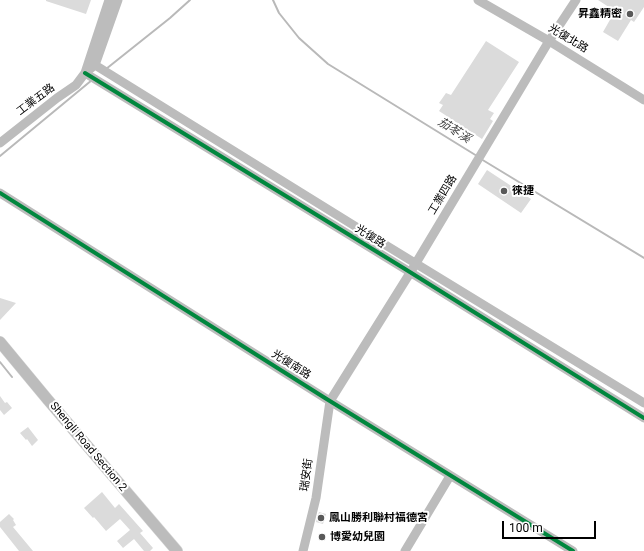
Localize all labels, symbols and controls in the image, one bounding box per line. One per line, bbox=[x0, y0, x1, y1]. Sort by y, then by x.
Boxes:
place label: 昇鑫精密 bbox=[578, 7, 622, 21]
marker: 昇鑫精密 bbox=[625, 9, 635, 19]
street label: 光復北路 bbox=[546, 22, 590, 56]
street label: 工業五路 bbox=[14, 81, 58, 119]
water label: 茄苳溪 bbox=[435, 115, 473, 147]
street label: 工業四路 bbox=[426, 173, 460, 217]
place label: 徠捷 bbox=[512, 184, 534, 198]
marker: 徠捷 bbox=[499, 186, 509, 196]
street label: 光復路 bbox=[353, 223, 387, 251]
street label: 光復南路 bbox=[269, 348, 313, 382]
street label: Shengli Road Section 2 bbox=[47, 400, 129, 494]
street label: 瑞安街 bbox=[298, 458, 316, 492]
place label: 鳳山勝利聯村福德宮 bbox=[329, 511, 428, 525]
marker: 鳳山勝利聯村福德宮 bbox=[316, 513, 326, 523]
scale bar bbox=[504, 513, 598, 539]
text: 100 m bbox=[509, 521, 543, 535]
place label: 博愛幼兒園 bbox=[330, 530, 385, 544]
marker: 博愛幼兒園 bbox=[317, 532, 327, 542]

